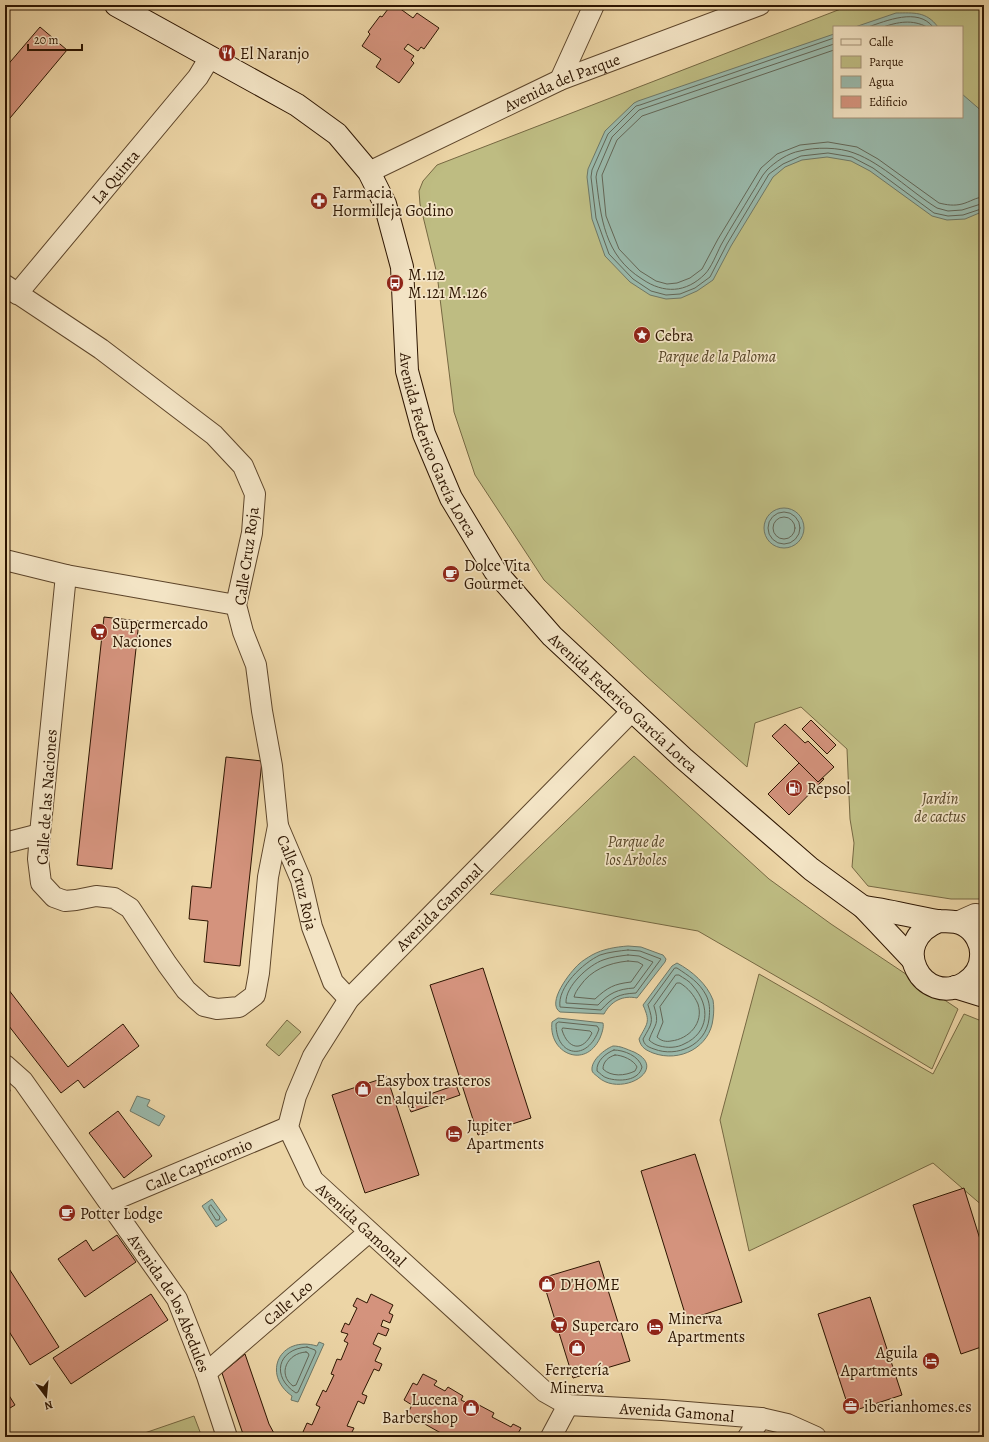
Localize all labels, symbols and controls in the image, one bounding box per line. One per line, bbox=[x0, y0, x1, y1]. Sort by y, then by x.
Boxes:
scale bar bbox=[28, 26, 82, 52]
legend bbox=[833, 26, 963, 118]
text: 20 m bbox=[34, 32, 58, 48]
text: Calle bbox=[869, 34, 893, 50]
restaurant icon: El Naranjo bbox=[217, 43, 237, 63]
place label: El Naranjo bbox=[240, 43, 309, 65]
street label: Avenida del Parque bbox=[500, 48, 623, 118]
text: Parque bbox=[869, 54, 904, 70]
text: Agua bbox=[868, 74, 895, 90]
text: Edificio bbox=[869, 94, 907, 110]
street label: La Quinta bbox=[87, 145, 145, 209]
place label: Farmacia Hormilleja Godino bbox=[332, 182, 453, 222]
pharmacy icon: Farmacia Hormilleja Godino bbox=[309, 191, 329, 211]
place label: M.112 M.121 M.126 bbox=[408, 264, 487, 304]
bus stop icon: M.112 M.121 M.126 bbox=[385, 273, 405, 293]
place icon: Cebra bbox=[632, 325, 652, 345]
place label: Cebra bbox=[655, 325, 694, 347]
park label: Parque de la Paloma bbox=[658, 346, 777, 368]
street label: Avenida Federico García Lorca bbox=[394, 351, 482, 542]
street label: Calle Cruz Roja bbox=[229, 505, 265, 607]
place label: Dolce Vita Gourmet bbox=[464, 555, 531, 595]
cafe icon: Dolce Vita Gourmet bbox=[441, 564, 461, 584]
place label: Supermercado Naciones bbox=[112, 613, 208, 653]
supermarket icon: Supermercado Naciones bbox=[89, 622, 109, 642]
street label: Avenida Federico García Lorca bbox=[543, 628, 703, 778]
street label: Calle de las Naciones bbox=[31, 729, 63, 866]
fuel station icon: Repsol bbox=[784, 778, 804, 798]
place label: Repsol bbox=[807, 778, 850, 800]
park label: Jardín de cactus bbox=[914, 788, 966, 828]
street label: Calle Cruz Roja bbox=[271, 831, 322, 933]
park label: Parque de los Arboles bbox=[605, 831, 667, 871]
street label: Avenida Gamonal bbox=[391, 859, 488, 957]
place label: Easybox trasteros en alquiler bbox=[376, 1070, 491, 1110]
shop icon: Easybox trasteros en alquiler bbox=[353, 1079, 373, 1099]
place label: Jupiter Apartments bbox=[466, 1115, 544, 1155]
hotel icon: Jupiter Apartments bbox=[444, 1124, 464, 1144]
street label: Calle Capricornio bbox=[142, 1133, 256, 1198]
street label: Avenida Gamonal bbox=[310, 1177, 411, 1272]
cafe icon: Potter Lodge bbox=[57, 1203, 77, 1223]
place label: Potter Lodge bbox=[80, 1203, 163, 1225]
street label: Avenida de los Abedules bbox=[122, 1229, 215, 1376]
shop icon: D'HOME bbox=[537, 1274, 557, 1294]
place label: D'HOME bbox=[560, 1274, 620, 1296]
street label: Calle Leo bbox=[259, 1275, 318, 1331]
place label: Minerva Apartments bbox=[667, 1308, 745, 1348]
supermarket icon: Supercaro bbox=[549, 1315, 569, 1335]
place label: Supercaro bbox=[572, 1315, 639, 1337]
hotel icon: Minerva Apartments bbox=[645, 1317, 665, 1337]
shop icon: Ferretería Minerva bbox=[567, 1338, 587, 1358]
place label: Aguila Apartments bbox=[840, 1342, 919, 1382]
hotel icon: Aguila Apartments bbox=[921, 1351, 941, 1371]
place label: Ferretería Minerva bbox=[545, 1359, 610, 1399]
north arrow bbox=[26, 1376, 66, 1416]
place label: Lucena Barbershop bbox=[382, 1389, 459, 1429]
office icon: iberianhomes.es bbox=[841, 1396, 861, 1416]
place label: iberianhomes.es bbox=[864, 1396, 972, 1418]
text: N bbox=[43, 1397, 55, 1413]
shop icon: Lucena Barbershop bbox=[461, 1398, 481, 1418]
street label: Avenida Gamonal bbox=[618, 1398, 735, 1428]

